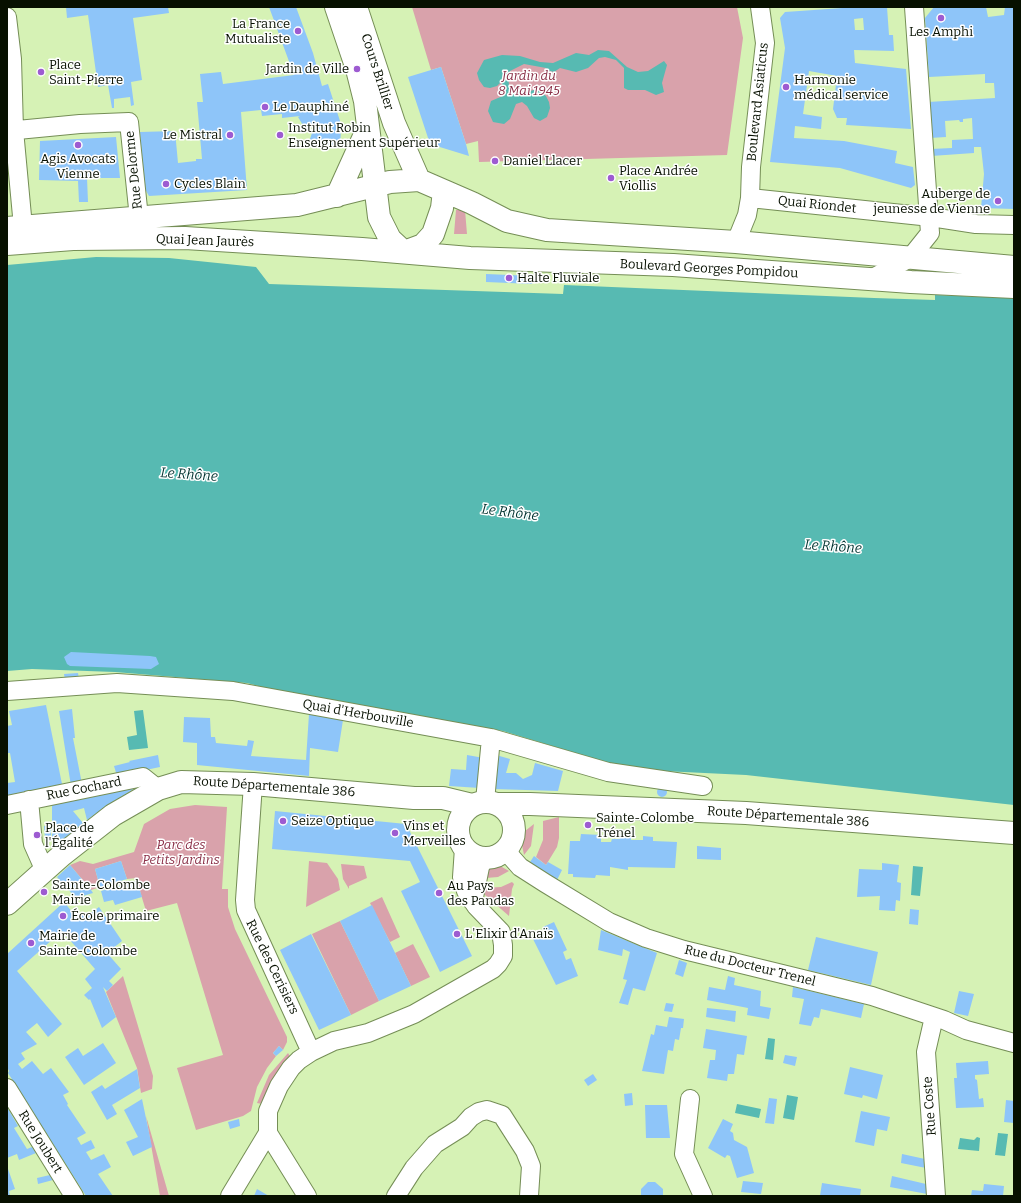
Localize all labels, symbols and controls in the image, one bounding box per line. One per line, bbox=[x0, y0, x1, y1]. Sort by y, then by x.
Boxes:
marker: Les Amphi bbox=[936, 13, 946, 23]
place label: La France Mutualiste bbox=[225, 16, 290, 47]
place label: Les Amphi bbox=[909, 24, 973, 40]
marker: La France Mutualiste bbox=[293, 26, 303, 36]
street label: Cours Brillier bbox=[357, 32, 397, 112]
street label: Boulevard Asiaticus bbox=[744, 42, 772, 162]
place label: Place Saint-Pierre bbox=[49, 57, 123, 88]
place label: Jardin de Ville bbox=[266, 61, 349, 77]
marker: Jardin de Ville bbox=[352, 64, 362, 74]
marker: Place Saint-Pierre bbox=[36, 67, 46, 77]
park label: Jardin du 8 Mai 1945 bbox=[498, 68, 560, 99]
place label: Harmonie médical service bbox=[794, 72, 888, 103]
marker: Harmonie médical service bbox=[781, 82, 791, 92]
place label: Le Dauphiné bbox=[273, 99, 349, 115]
marker: Le Dauphiné bbox=[260, 102, 270, 112]
place label: Institut Robin Enseignement Supérieur bbox=[288, 120, 440, 151]
place label: Le Mistral bbox=[163, 127, 222, 143]
street label: Rue Delorme bbox=[122, 130, 146, 210]
marker: Le Mistral bbox=[225, 130, 235, 140]
marker: Institut Robin Enseignement Supérieur bbox=[275, 130, 285, 140]
marker: Agis Avocats Vienne bbox=[73, 140, 83, 150]
place label: Agis Avocats Vienne bbox=[40, 151, 116, 182]
place label: Daniel Llacer bbox=[503, 153, 582, 169]
marker: Daniel Llacer bbox=[490, 156, 500, 166]
place label: Place Andrée Viollis bbox=[619, 163, 698, 194]
marker: Place Andrée Viollis bbox=[606, 173, 616, 183]
place label: Cycles Blain bbox=[174, 176, 246, 192]
marker: Cycles Blain bbox=[161, 179, 171, 189]
place label: Auberge de jeunesse de Vienne bbox=[873, 186, 990, 217]
street label: Quai Riondet bbox=[777, 193, 857, 217]
marker: Auberge de jeunesse de Vienne bbox=[993, 196, 1003, 206]
street label: Quai Jean Jaurès bbox=[156, 231, 254, 251]
street label: Boulevard Georges Pompidou bbox=[619, 257, 799, 281]
place label: Halte Fluviale bbox=[517, 270, 599, 286]
marker: Halte Fluviale bbox=[504, 273, 514, 283]
water label: Le Rhône bbox=[160, 465, 218, 485]
water label: Le Rhône bbox=[480, 501, 540, 525]
water label: Le Rhône bbox=[804, 537, 862, 557]
street label: Quai d'Herbouville bbox=[301, 697, 415, 731]
street label: Rue Cochard bbox=[45, 774, 123, 804]
street label: Route Départementale 386 bbox=[192, 774, 356, 800]
street label: Route Départementale 386 bbox=[706, 804, 870, 830]
place label: Sainte-Colombe Trénel bbox=[596, 810, 694, 841]
place label: Seize Optique bbox=[291, 813, 374, 829]
marker: Seize Optique bbox=[278, 816, 288, 826]
place label: Vins et Merveilles bbox=[403, 818, 466, 849]
place label: Place de l'Égalité bbox=[45, 820, 94, 851]
marker: Sainte-Colombe Trénel bbox=[583, 820, 593, 830]
marker: Vins et Merveilles bbox=[390, 828, 400, 838]
marker: Place de l'Égalité bbox=[32, 830, 42, 840]
park label: Parc des Petits Jardins bbox=[142, 837, 220, 868]
place label: Sainte-Colombe Mairie bbox=[52, 877, 150, 908]
place label: Au Pays des Pandas bbox=[447, 878, 514, 909]
marker: Sainte-Colombe Mairie bbox=[39, 887, 49, 897]
marker: Au Pays des Pandas bbox=[434, 888, 444, 898]
place label: École primaire bbox=[71, 908, 159, 924]
marker: École primaire bbox=[58, 911, 68, 921]
street label: Rue des Cerisiers bbox=[242, 917, 302, 1017]
place label: L'Elixir d'Anaïs bbox=[465, 926, 553, 942]
place label: Mairie de Sainte-Colombe bbox=[39, 928, 137, 959]
marker: L'Elixir d'Anaïs bbox=[452, 929, 462, 939]
marker: Mairie de Sainte-Colombe bbox=[26, 938, 36, 948]
street label: Rue du Docteur Trenel bbox=[683, 942, 817, 990]
street label: Rue Coste bbox=[920, 1076, 940, 1136]
street label: Rue Joubert bbox=[15, 1108, 65, 1176]

